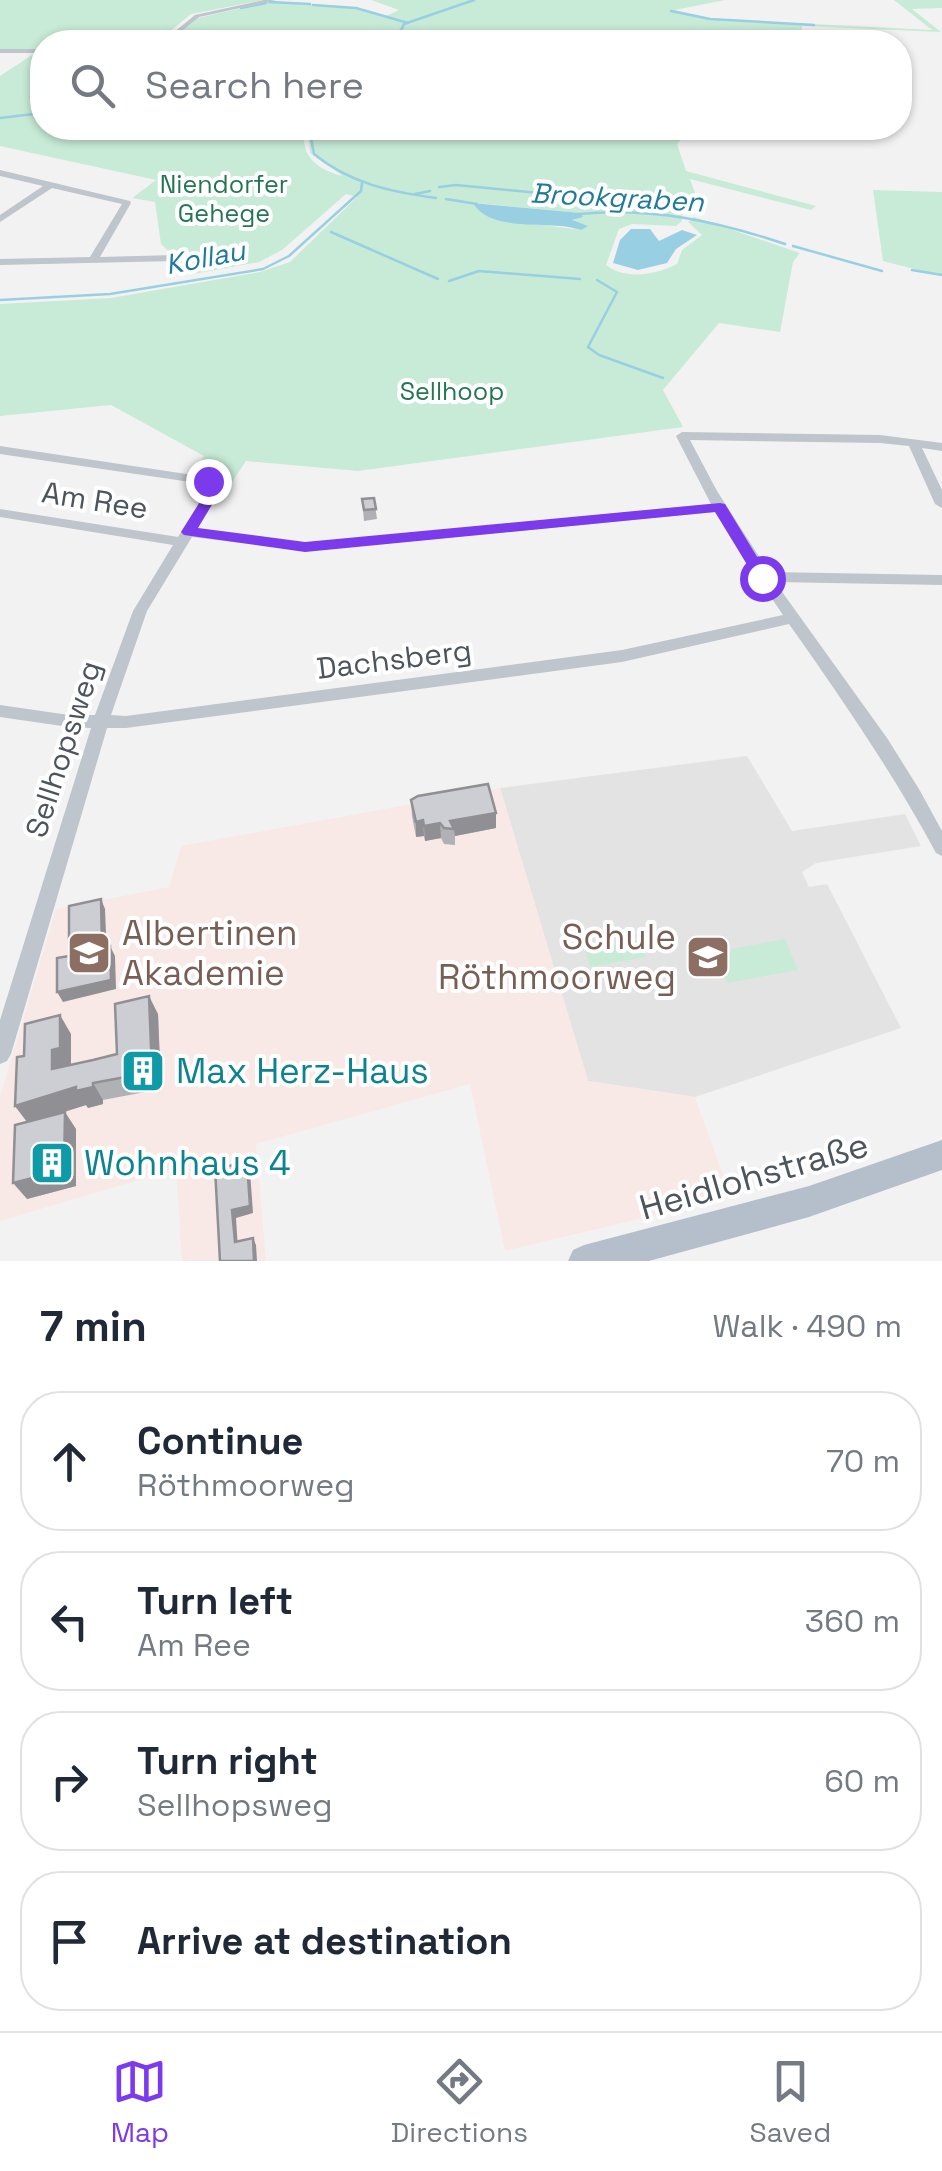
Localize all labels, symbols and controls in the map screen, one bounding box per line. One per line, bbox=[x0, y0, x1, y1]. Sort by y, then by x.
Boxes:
search box bbox=[30, 30, 912, 140]
icon: search bbox=[65, 58, 120, 113]
text: Search here bbox=[145, 61, 364, 109]
park label: Niendorfer Gehege bbox=[160, 168, 288, 229]
water label: Brookgraben bbox=[529, 174, 705, 220]
water label: Kollau bbox=[162, 231, 250, 282]
park label: Sellhoop bbox=[400, 375, 504, 407]
route end bbox=[186, 459, 232, 505]
street label: Am Ree bbox=[39, 472, 151, 528]
route start bbox=[740, 556, 786, 602]
street label: Dachsberg bbox=[314, 630, 474, 688]
street label: Sellhopsweg bbox=[16, 656, 110, 842]
place label: Albertinen Akademie bbox=[122, 911, 297, 995]
place label: Schule Röthmoorweg bbox=[438, 915, 676, 999]
school or university icon: Albertinen Akademie bbox=[66, 930, 112, 976]
school or university icon: Schule Röthmoorweg bbox=[685, 934, 731, 980]
building icon: Max Herz-Haus bbox=[120, 1048, 166, 1094]
place label: Max Herz-Haus bbox=[176, 1049, 429, 1093]
street label: Heidlohstraße bbox=[634, 1122, 874, 1230]
building icon: Wohnhaus 4 bbox=[29, 1140, 75, 1186]
place label: Wohnhaus 4 bbox=[84, 1141, 291, 1185]
text: 7 min bbox=[40, 1300, 147, 1353]
text: Walk · 490 m bbox=[713, 1306, 902, 1346]
text: Continue bbox=[137, 1417, 303, 1465]
icon: ahead bbox=[42, 1434, 97, 1489]
text: 70 m bbox=[826, 1441, 900, 1481]
text: Röthmoorweg bbox=[137, 1465, 355, 1505]
text: Turn left bbox=[137, 1577, 293, 1625]
icon: left bbox=[42, 1594, 97, 1649]
text: 360 m bbox=[805, 1601, 900, 1641]
text: Am Ree bbox=[137, 1625, 251, 1665]
text: Turn right bbox=[137, 1737, 318, 1785]
icon: right bbox=[42, 1754, 97, 1809]
text: 60 m bbox=[824, 1761, 900, 1801]
text: Sellhopsweg bbox=[137, 1785, 333, 1825]
icon: arrive bbox=[42, 1914, 97, 1969]
text: Arrive at destination bbox=[137, 1917, 512, 1965]
tab: Map bbox=[111, 2054, 169, 2150]
tab: Directions bbox=[391, 2054, 528, 2150]
tab: Saved bbox=[750, 2054, 831, 2150]

